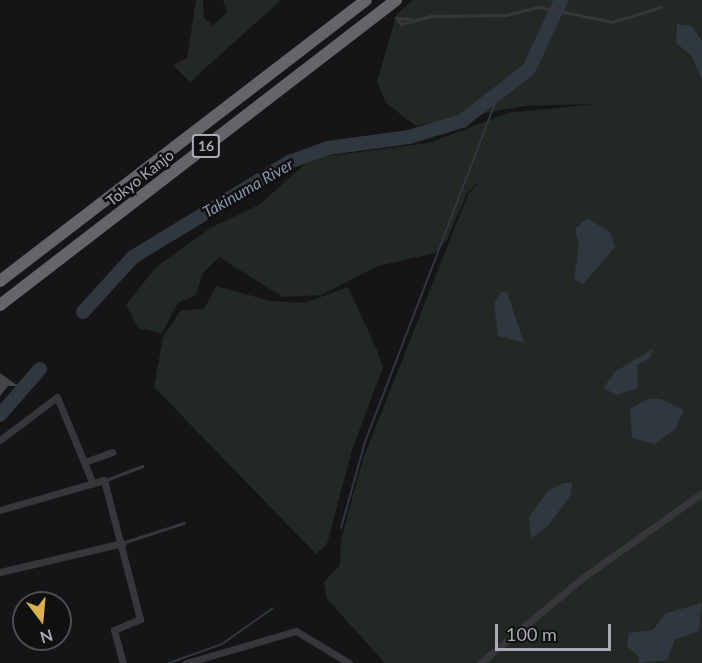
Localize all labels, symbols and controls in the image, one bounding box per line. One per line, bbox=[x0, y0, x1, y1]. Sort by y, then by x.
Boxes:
road number: 16 bbox=[191, 135, 221, 157]
street label: Tokyo Kanjo bbox=[103, 146, 177, 210]
water label: Takinuma River bbox=[199, 154, 297, 222]
north arrow bbox=[12, 591, 72, 651]
scale bar bbox=[498, 612, 614, 650]
text: 100 m bbox=[506, 623, 557, 645]
text: N bbox=[38, 626, 55, 648]

